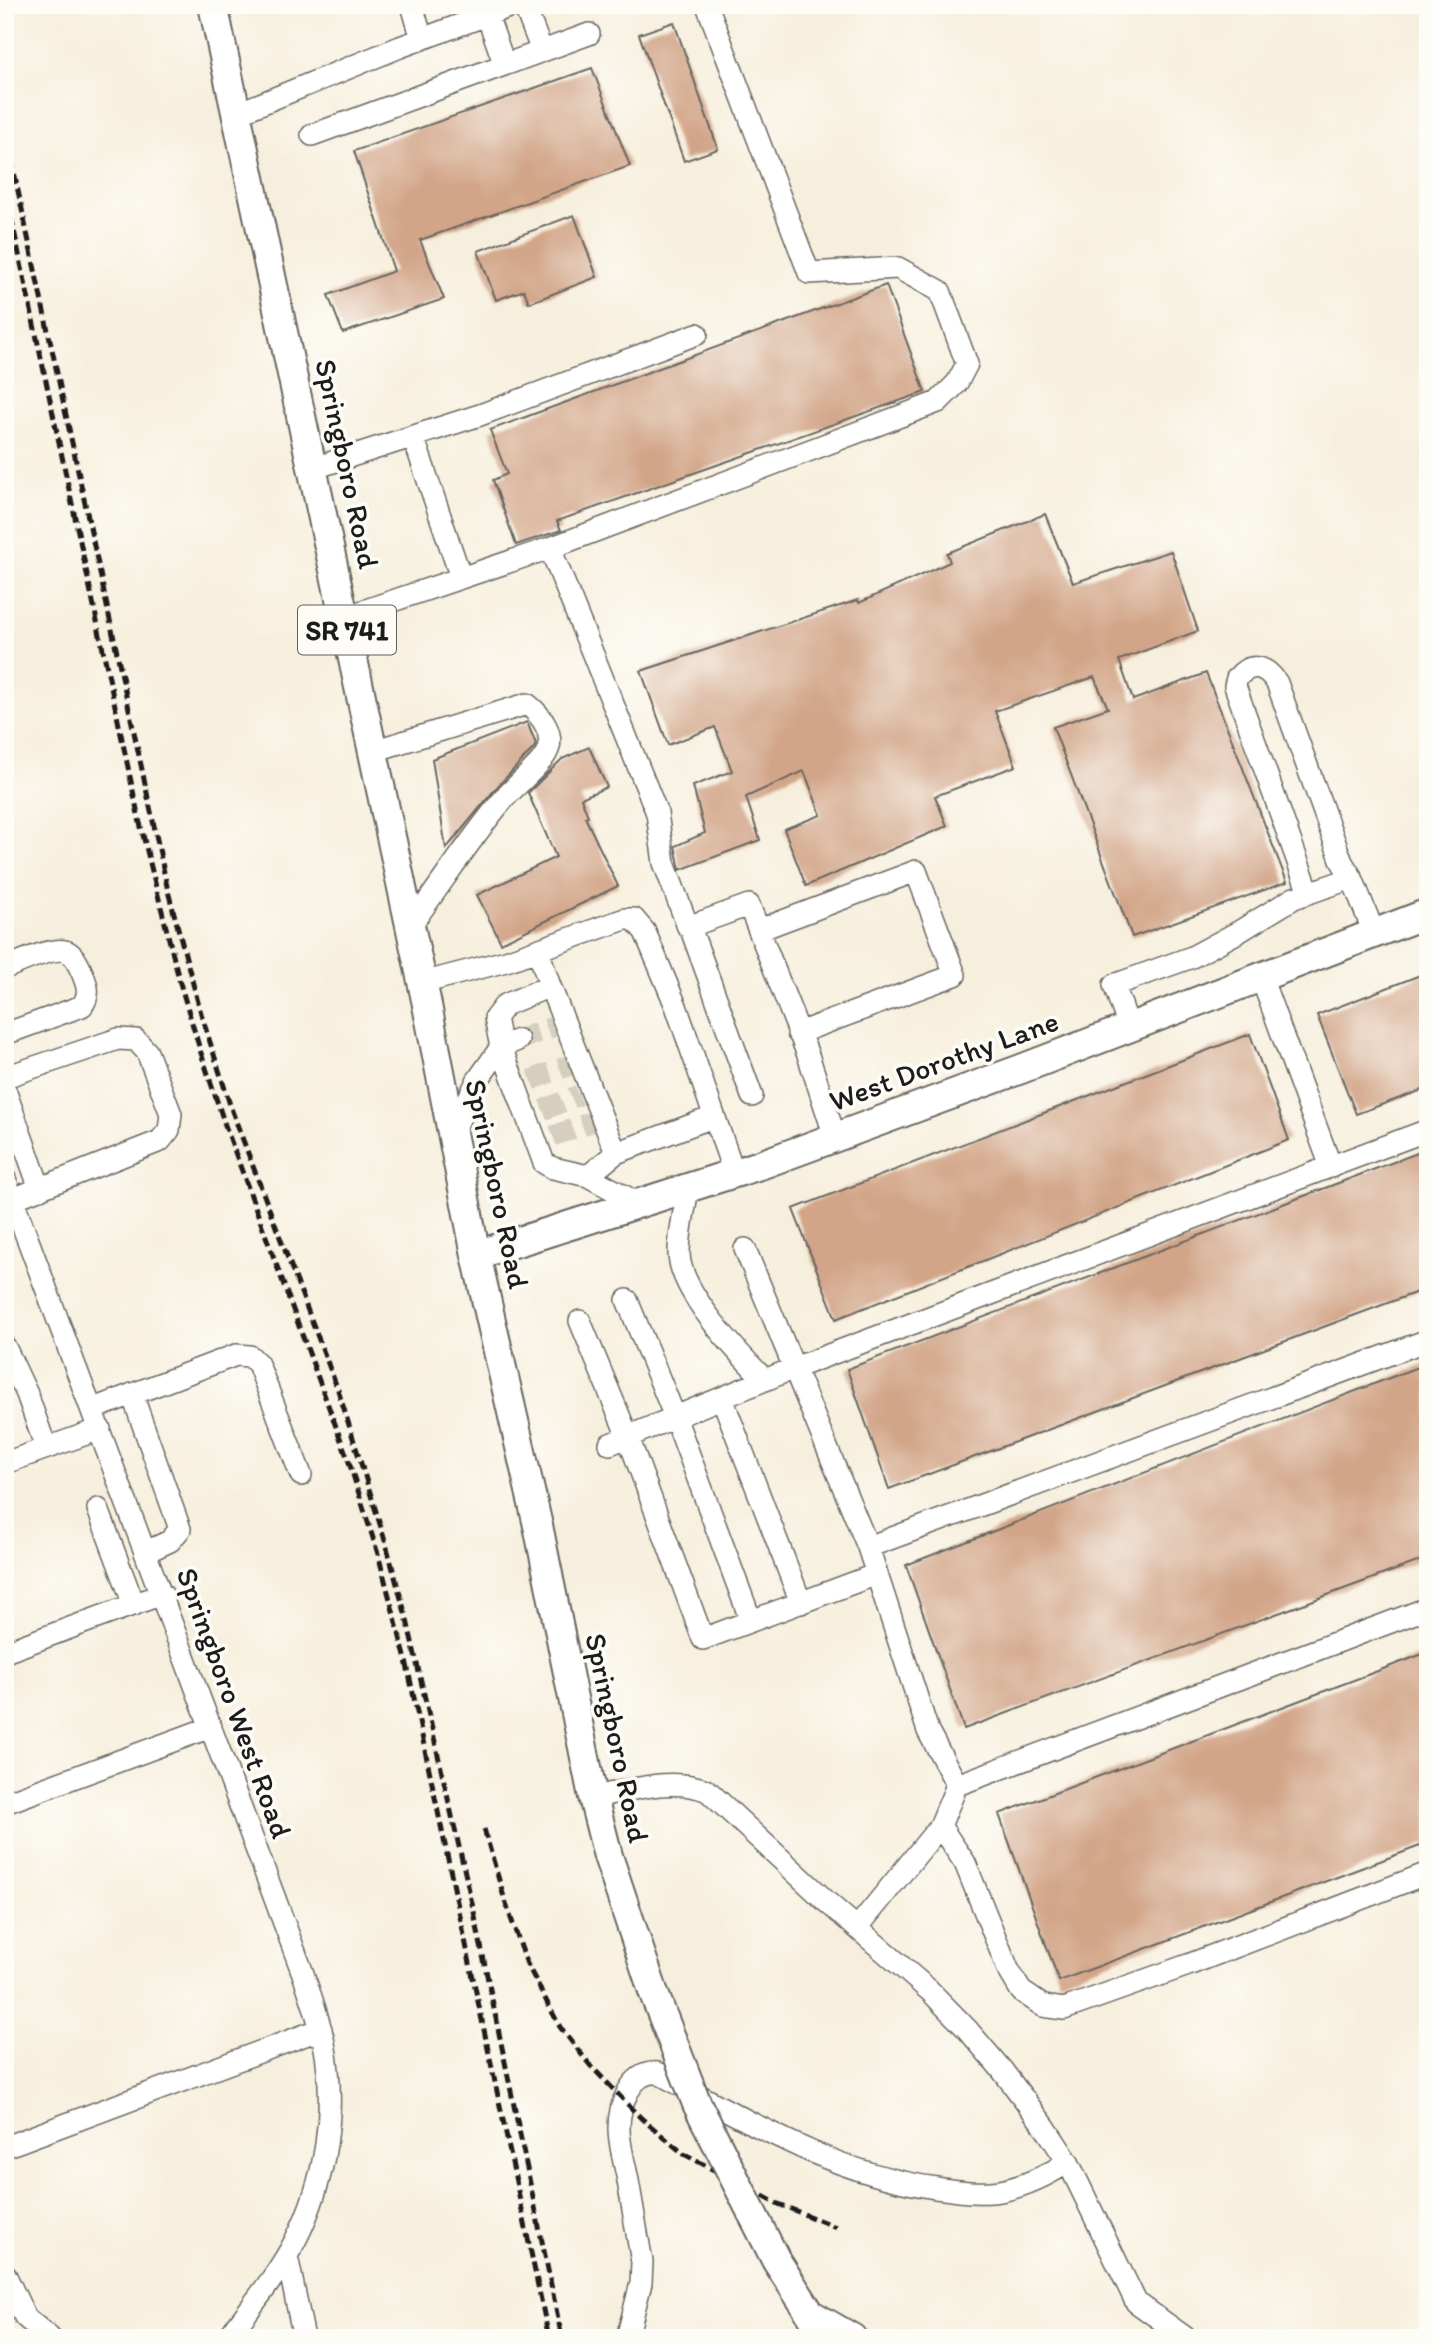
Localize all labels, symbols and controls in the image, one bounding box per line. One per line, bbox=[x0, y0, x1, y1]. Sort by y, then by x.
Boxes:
street label: Springboro Road bbox=[307, 356, 388, 573]
road number: SR 741 bbox=[298, 606, 396, 654]
street label: West Dorothy Lane bbox=[824, 1002, 1063, 1119]
street label: Springboro Road bbox=[457, 1076, 538, 1293]
street label: Springboro West Road bbox=[168, 1563, 301, 1843]
street label: Springboro Road bbox=[577, 1630, 658, 1847]

